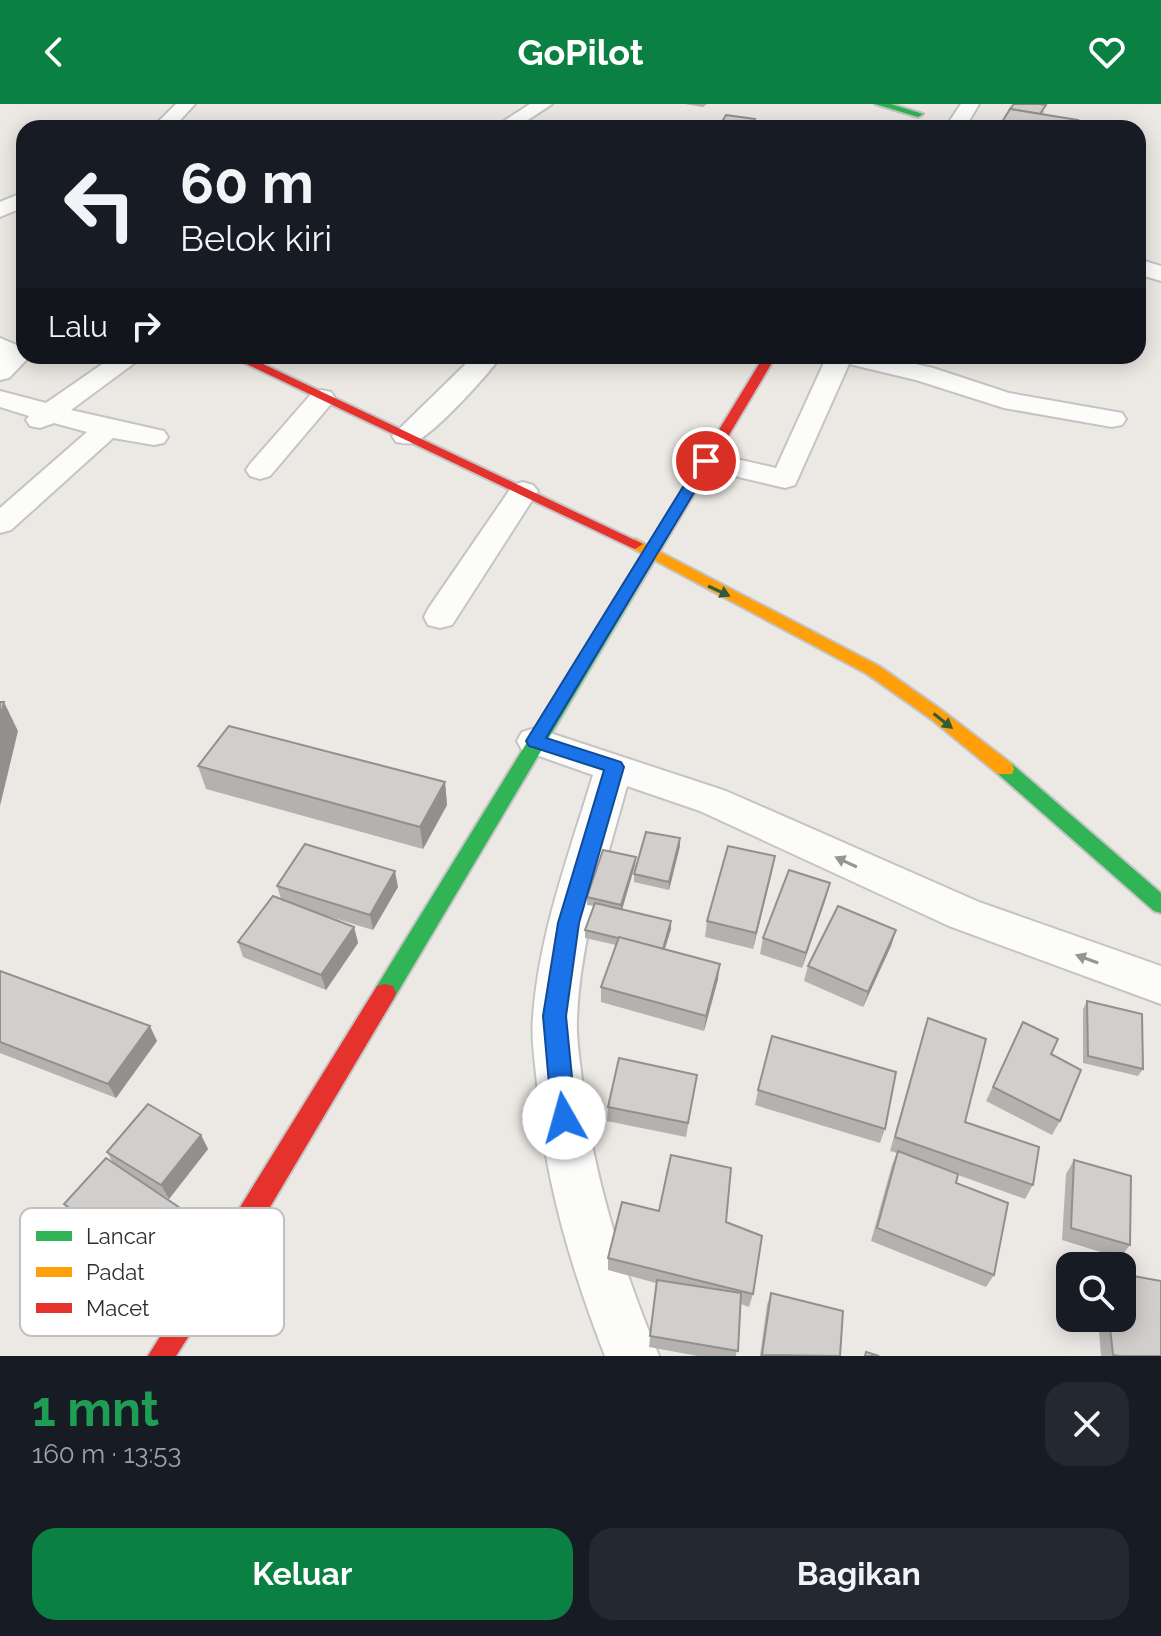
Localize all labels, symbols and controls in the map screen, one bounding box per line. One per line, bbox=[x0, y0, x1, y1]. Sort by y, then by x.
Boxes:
icon: back bbox=[32, 30, 76, 74]
icon: heart bbox=[1085, 30, 1129, 74]
text: GoPilot bbox=[518, 31, 643, 73]
text: 60 m bbox=[180, 150, 314, 216]
icon: left bbox=[48, 152, 152, 256]
text: Belok kiri bbox=[180, 217, 332, 259]
icon: right bbox=[124, 304, 168, 348]
text: Lalu bbox=[48, 309, 108, 344]
pin bbox=[672, 427, 740, 495]
icon: arrive bbox=[684, 439, 728, 483]
one-way arrow bbox=[707, 584, 731, 598]
one-way arrow bbox=[933, 713, 953, 729]
one-way arrow bbox=[834, 855, 858, 869]
one-way arrow bbox=[1075, 952, 1099, 965]
position arrow bbox=[522, 1076, 606, 1160]
legend bbox=[20, 1208, 284, 1336]
text: Lancar bbox=[86, 1223, 156, 1249]
map controls bbox=[1056, 1252, 1136, 1332]
button: search bbox=[1056, 1252, 1136, 1332]
text: Padat bbox=[86, 1259, 145, 1285]
text: Macet bbox=[86, 1295, 150, 1321]
text: 1 mnt bbox=[32, 1381, 159, 1437]
button: close bbox=[1045, 1382, 1129, 1466]
text: 160 m · 13:53 bbox=[32, 1439, 181, 1469]
button: Keluar bbox=[32, 1528, 573, 1620]
button: Bagikan bbox=[589, 1528, 1129, 1620]

